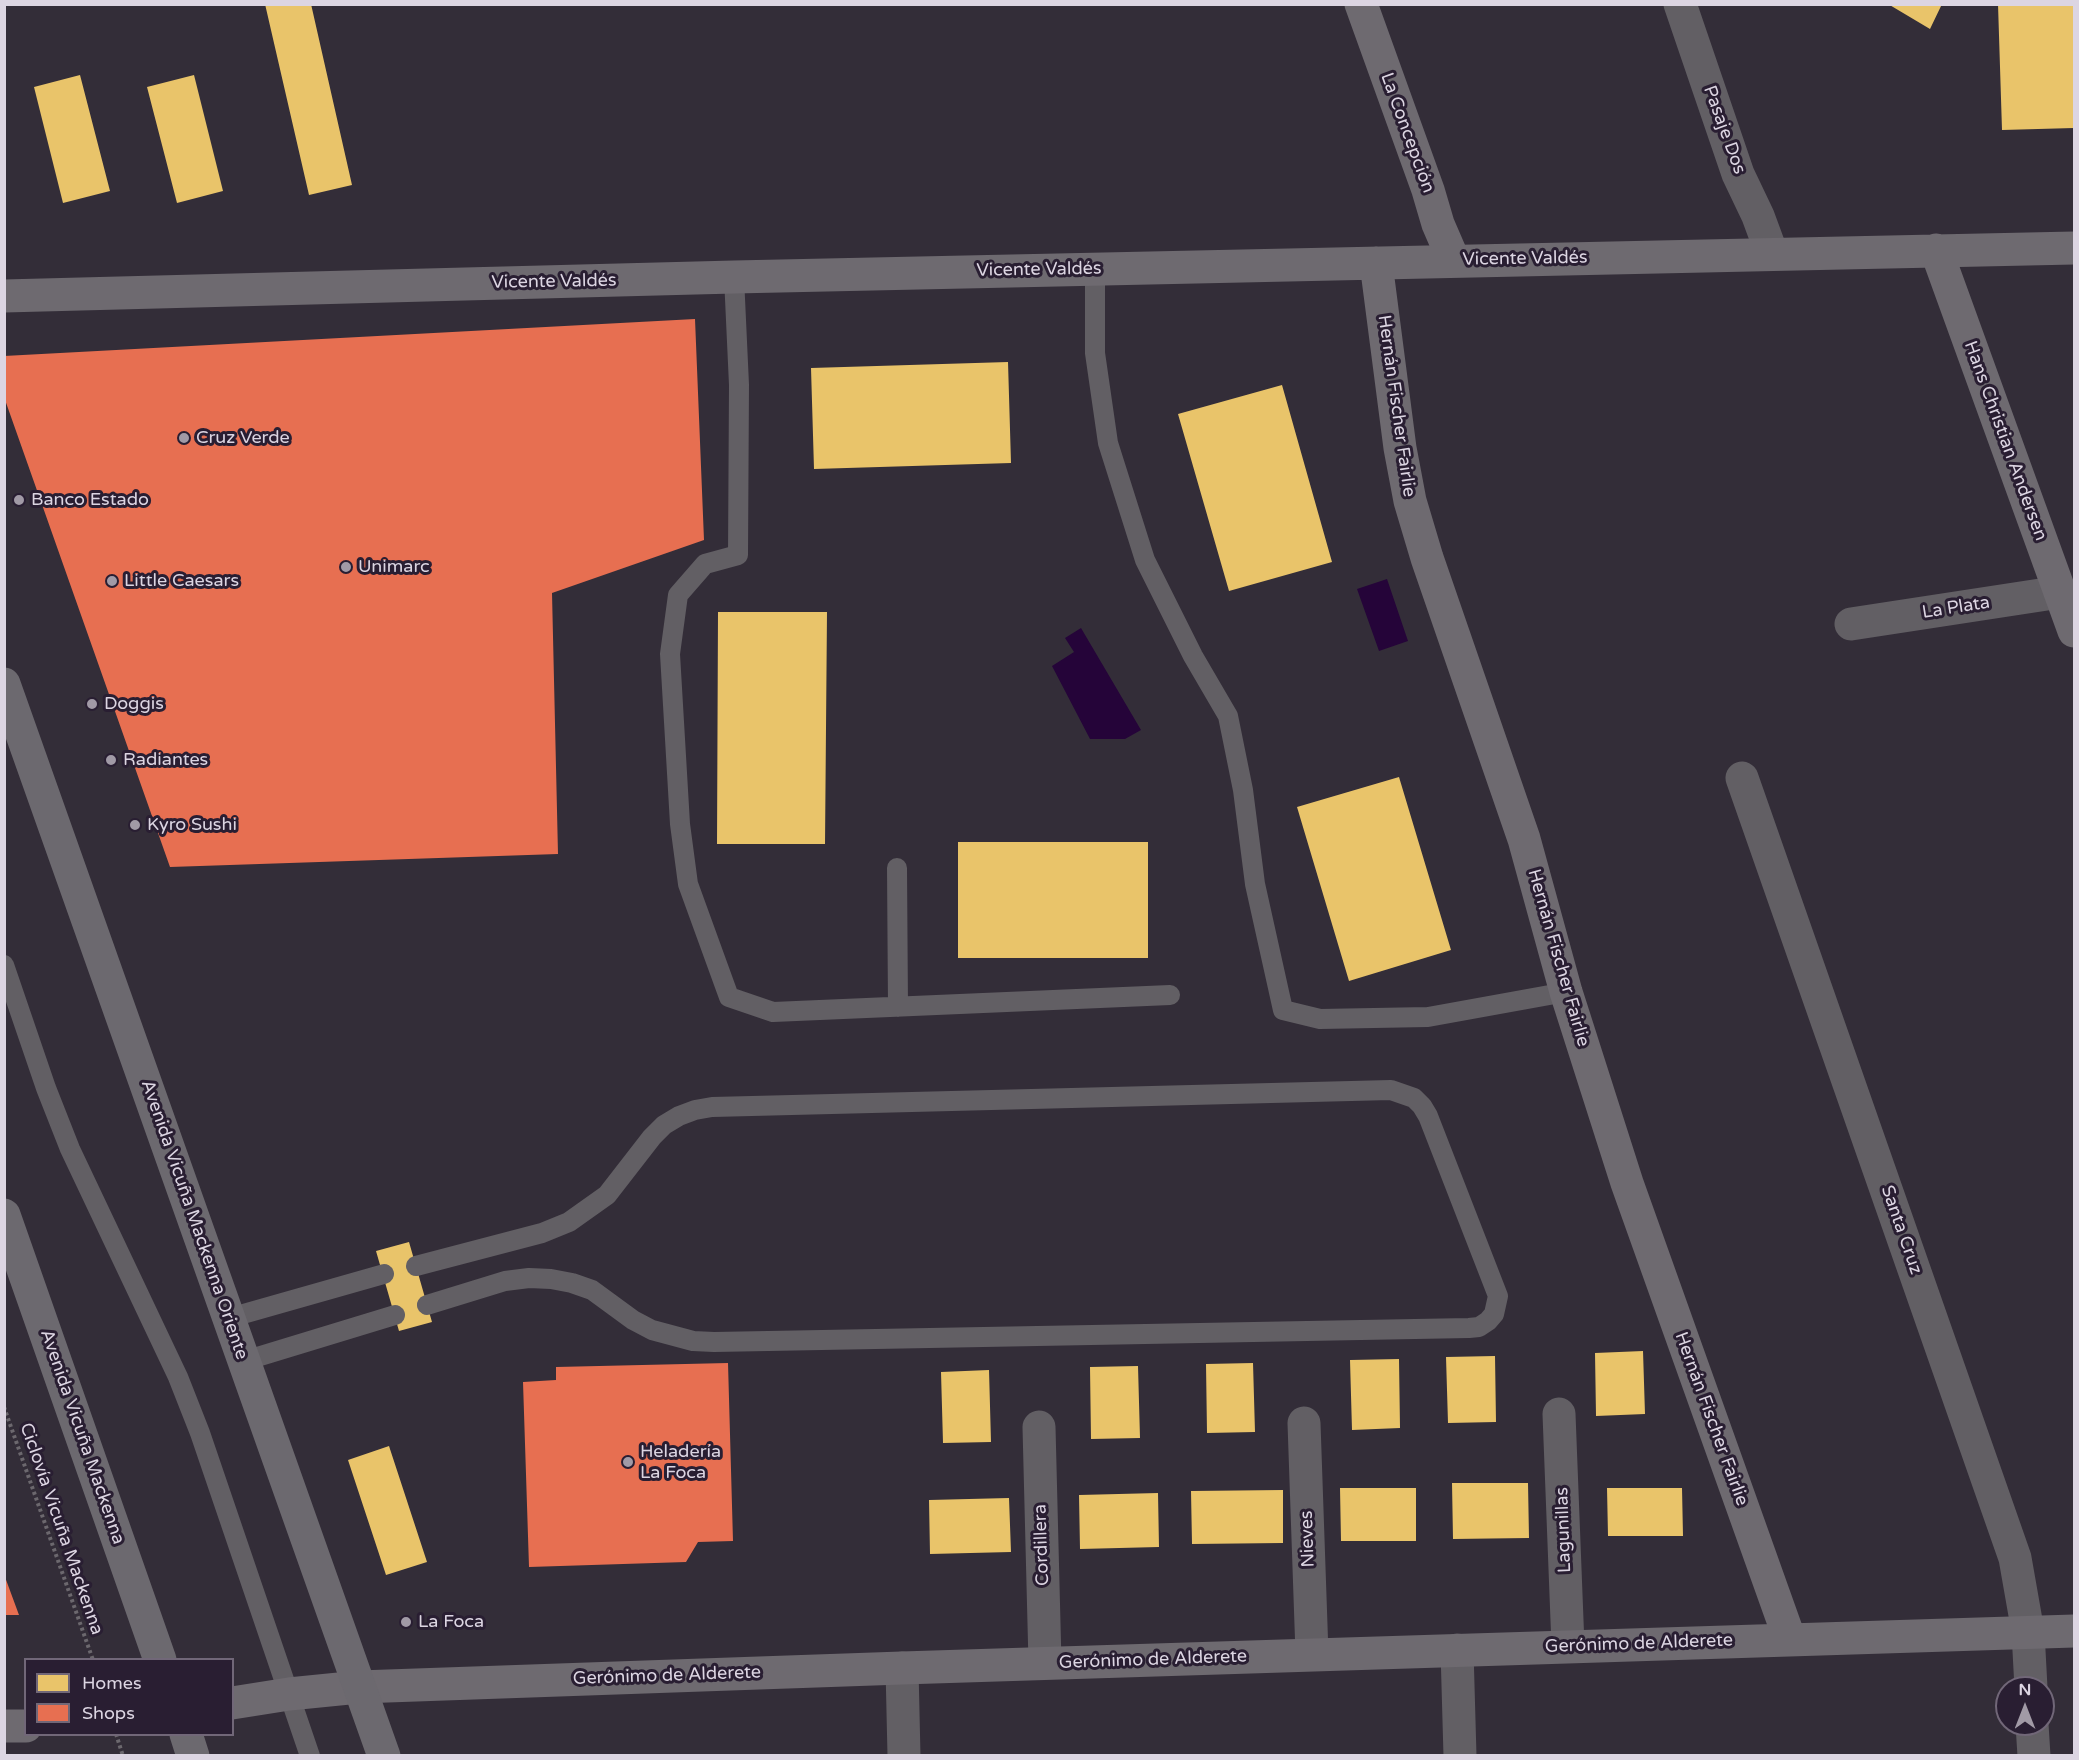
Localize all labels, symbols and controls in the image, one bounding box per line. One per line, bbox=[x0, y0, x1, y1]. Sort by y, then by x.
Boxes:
street label: La Concepción bbox=[1375, 70, 1439, 196]
street label: Pasaje Dos bbox=[1698, 83, 1750, 177]
street label: Vicente Valdés bbox=[1462, 247, 1588, 271]
street label: Vicente Valdés bbox=[976, 258, 1102, 282]
street label: Vicente Valdés bbox=[491, 270, 617, 294]
street label: Hernán Fischer Fairlie bbox=[1373, 314, 1419, 498]
street label: Hans Christian Andersen bbox=[1959, 338, 2051, 544]
place label: Cruz Verde bbox=[196, 427, 290, 449]
marker: Cruz Verde bbox=[177, 431, 191, 445]
place label: Banco Estado bbox=[31, 489, 149, 511]
marker: Banco Estado bbox=[12, 493, 26, 507]
place label: Unimarc bbox=[358, 556, 430, 578]
marker: Unimarc bbox=[339, 560, 353, 574]
place label: Little Caesars bbox=[124, 570, 239, 592]
marker: Little Caesars bbox=[105, 574, 119, 588]
street label: La Plata bbox=[1920, 592, 1992, 624]
place label: Doggis bbox=[104, 693, 164, 715]
marker: Doggis bbox=[85, 697, 99, 711]
place label: Radiantes bbox=[123, 749, 208, 771]
marker: Radiantes bbox=[104, 753, 118, 767]
place label: Kyro Sushi bbox=[147, 814, 237, 836]
marker: Kyro Sushi bbox=[128, 818, 142, 832]
street label: Hernán Fischer Fairlie bbox=[1522, 867, 1594, 1049]
street label: Avenida Vicuña Mackenna Oriente bbox=[136, 1077, 252, 1363]
street label: Santa Cruz bbox=[1876, 1183, 1926, 1277]
street label: Avenida Vicuña Mackenna bbox=[35, 1327, 129, 1547]
street label: Hernán Fischer Fairlie bbox=[1669, 1329, 1753, 1509]
street label: Ciclovía Vicuña Mackenna bbox=[15, 1420, 107, 1638]
place label: Heladería La Foca bbox=[640, 1441, 721, 1484]
marker: Heladería La Foca bbox=[621, 1455, 635, 1469]
street label: Lagunillas bbox=[1552, 1487, 1576, 1573]
street label: Cordillera bbox=[1030, 1504, 1054, 1586]
street label: Nieves bbox=[1296, 1510, 1320, 1568]
place label: La Foca bbox=[418, 1611, 484, 1633]
marker: La Foca bbox=[399, 1615, 413, 1629]
street label: Gerónimo de Alderete bbox=[1545, 1630, 1733, 1658]
street label: Gerónimo de Alderete bbox=[1059, 1646, 1247, 1674]
legend bbox=[24, 1658, 234, 1736]
street label: Gerónimo de Alderete bbox=[573, 1662, 761, 1690]
text: Homes bbox=[82, 1672, 142, 1694]
north arrow bbox=[1995, 1676, 2055, 1736]
text: N bbox=[2019, 1680, 2031, 1700]
text: Shops bbox=[82, 1702, 135, 1724]

